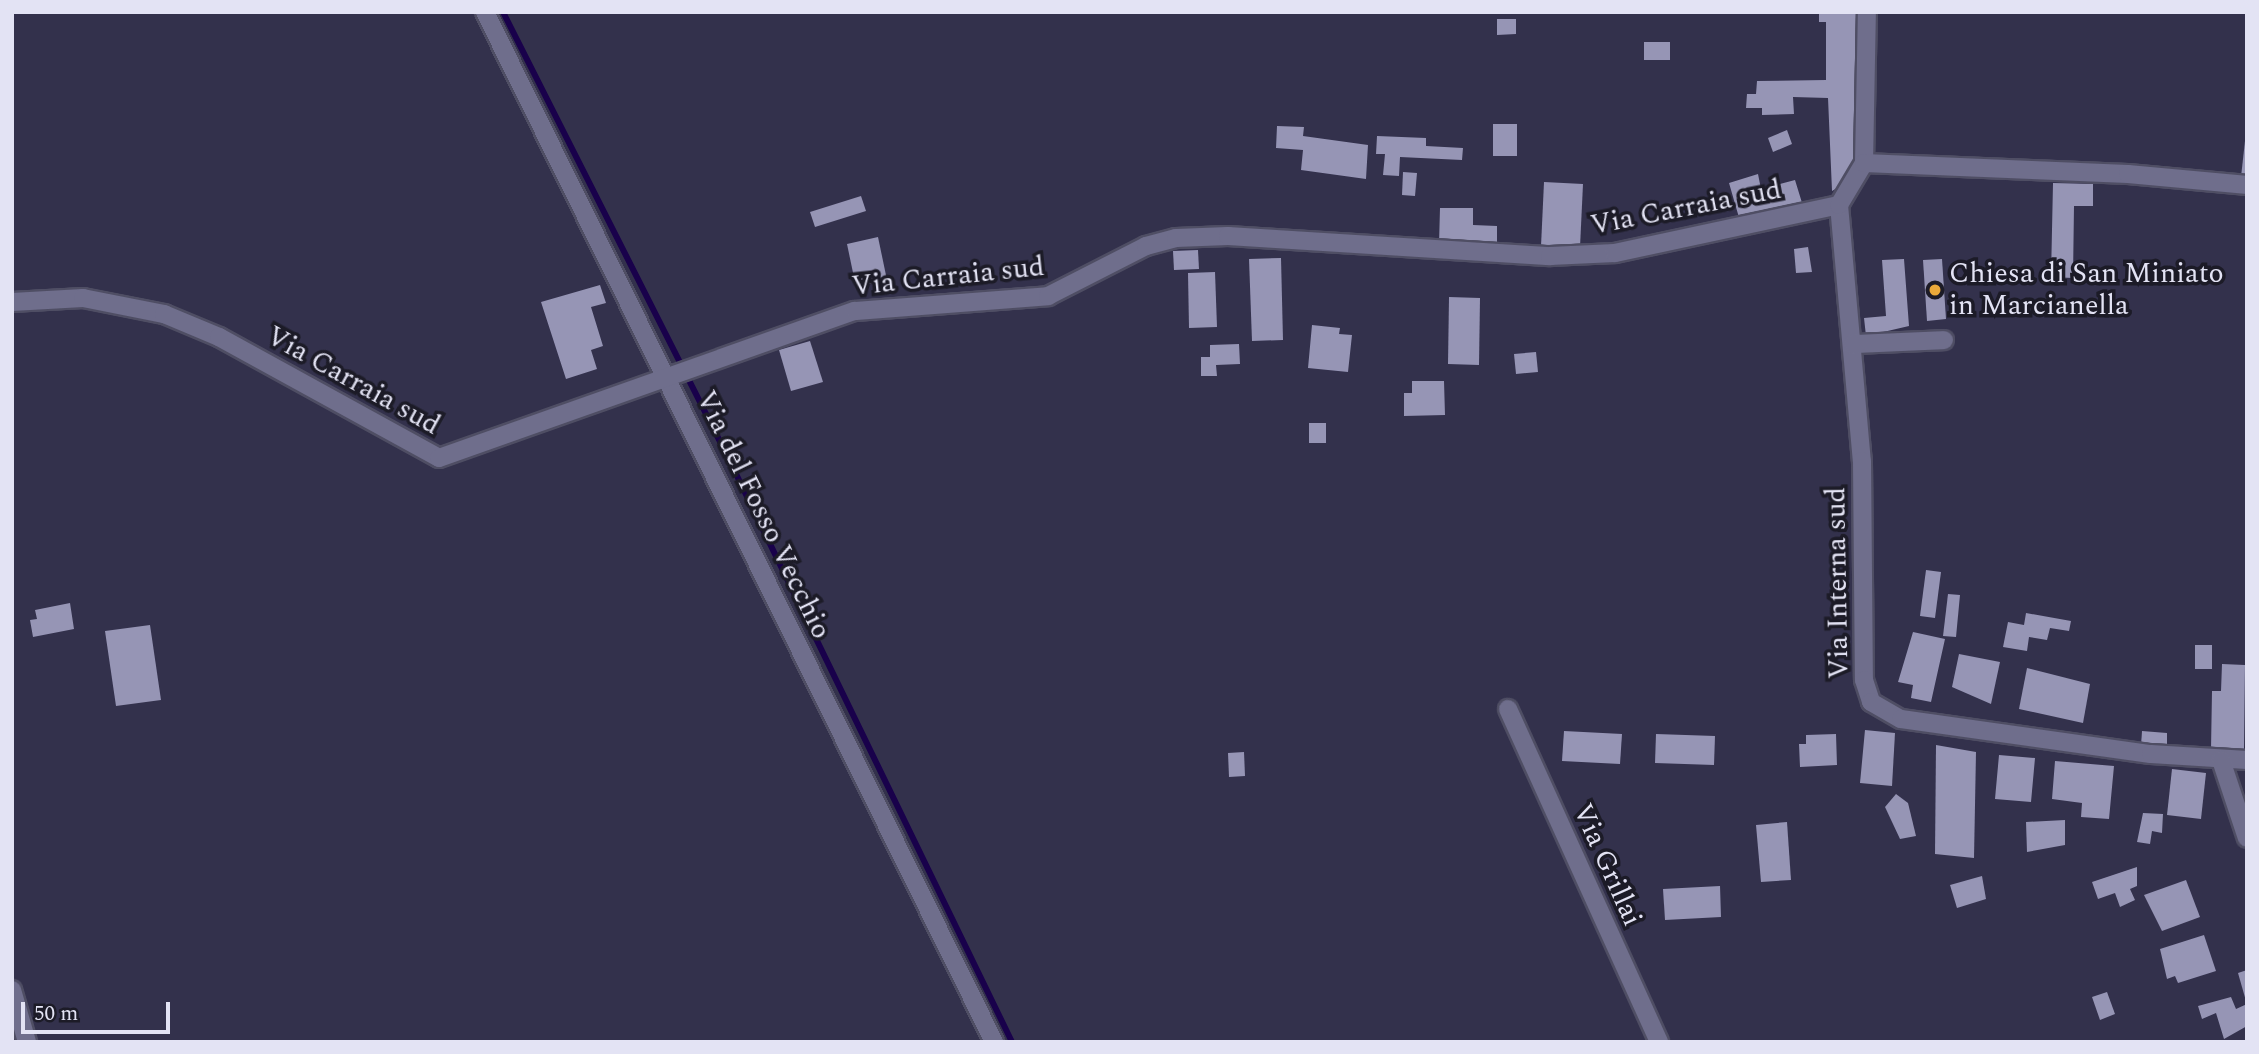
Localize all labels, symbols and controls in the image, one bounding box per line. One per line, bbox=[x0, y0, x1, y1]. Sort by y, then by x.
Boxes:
street label: Via Carraia sud bbox=[1588, 173, 1784, 243]
street label: Via Carraia sud bbox=[850, 250, 1046, 304]
place label: Chiesa di San Miniato in Marcianella bbox=[1949, 257, 2224, 323]
marker: Chiesa di San Miniato in Marcianella bbox=[1927, 282, 1943, 298]
street label: Via Carraia sud bbox=[260, 319, 446, 443]
street label: Via del Fosso Vecchio bbox=[688, 385, 838, 645]
street label: Via Interna sud bbox=[1820, 487, 1856, 679]
street label: Via Grillai bbox=[1565, 799, 1649, 931]
scale bar bbox=[24, 988, 173, 1032]
text: 50 m bbox=[34, 998, 78, 1030]

